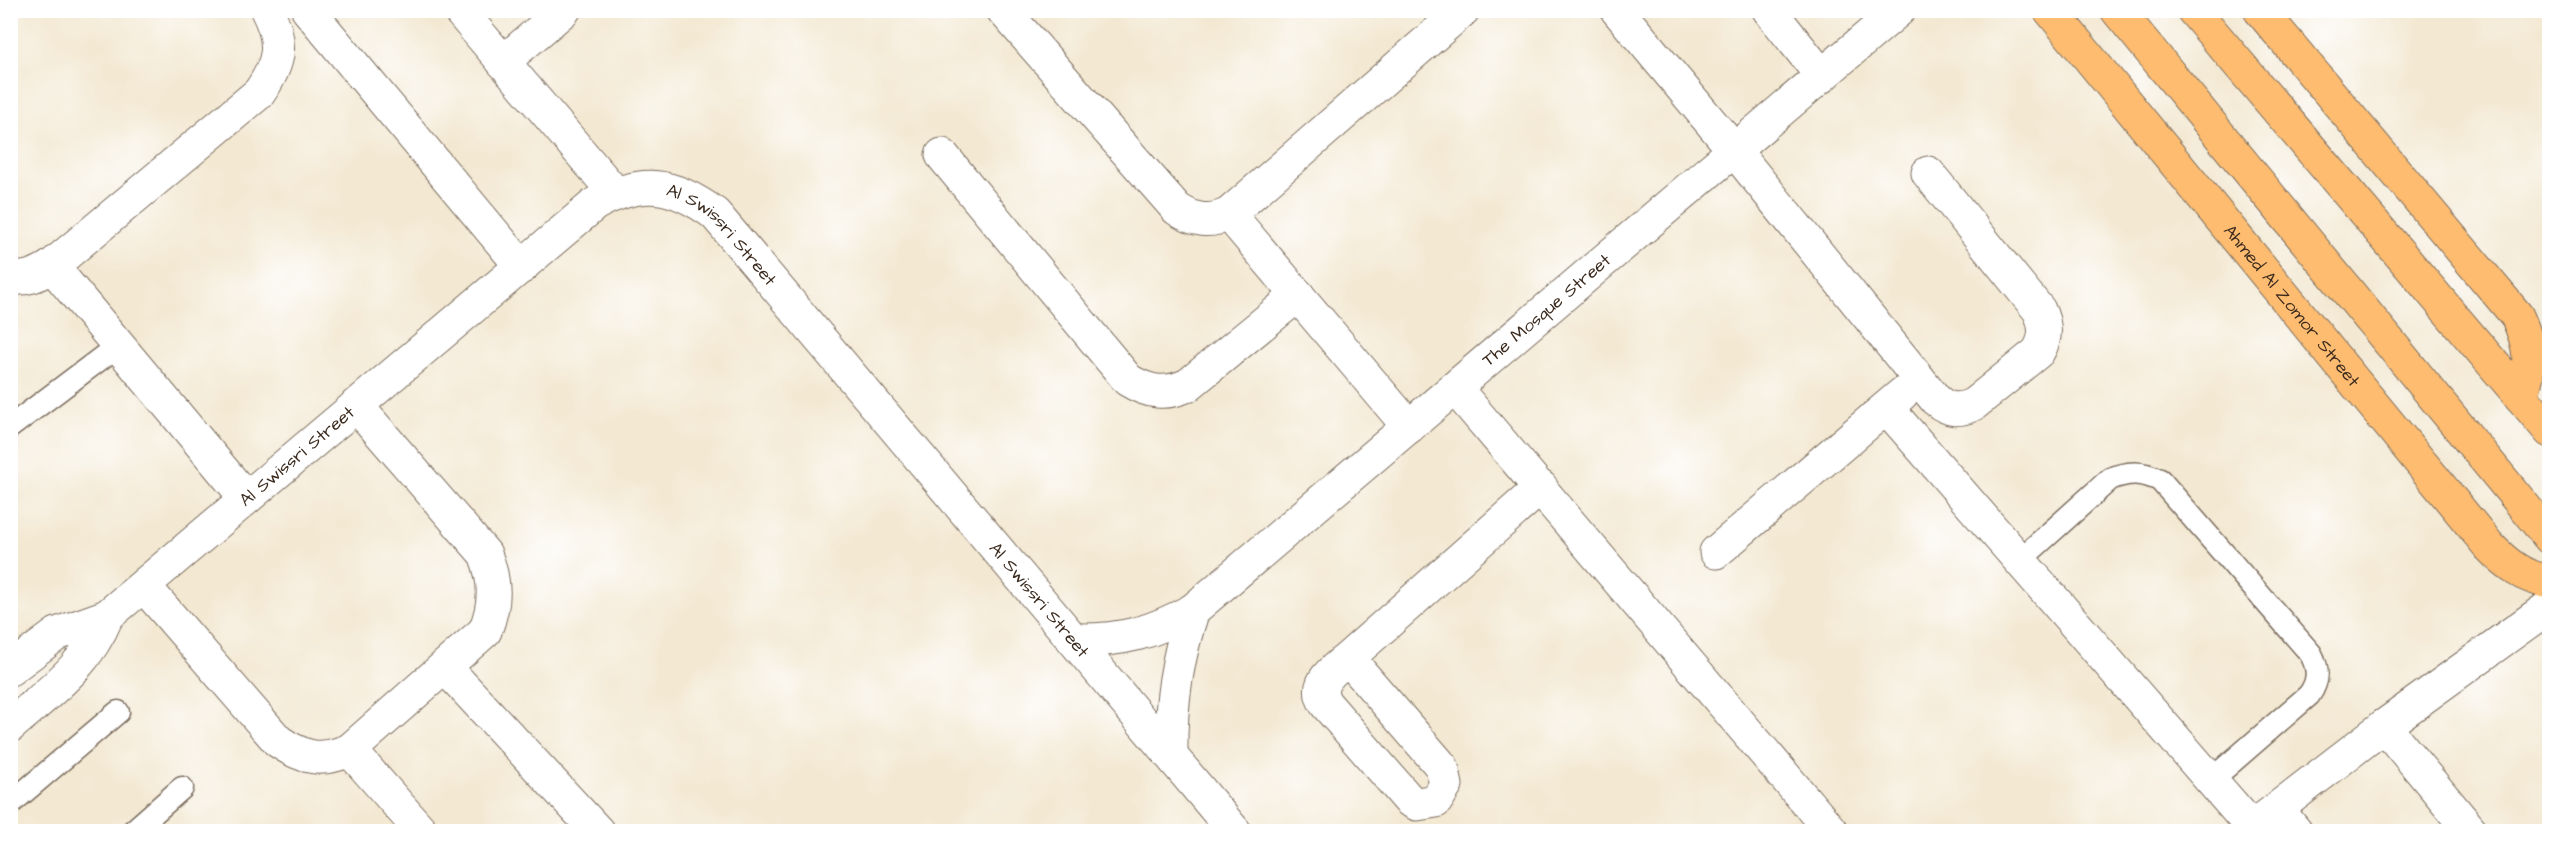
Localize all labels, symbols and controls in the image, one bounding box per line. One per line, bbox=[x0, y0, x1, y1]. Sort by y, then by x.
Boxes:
street label: Al Swissri Street bbox=[663, 178, 783, 292]
street label: Ahmed Al Zomor Street bbox=[2218, 219, 2366, 393]
street label: The Mosque Street bbox=[1477, 248, 1617, 372]
street label: Al Swissri Street bbox=[234, 400, 361, 512]
street label: Al Swissri Street bbox=[983, 537, 1096, 664]

